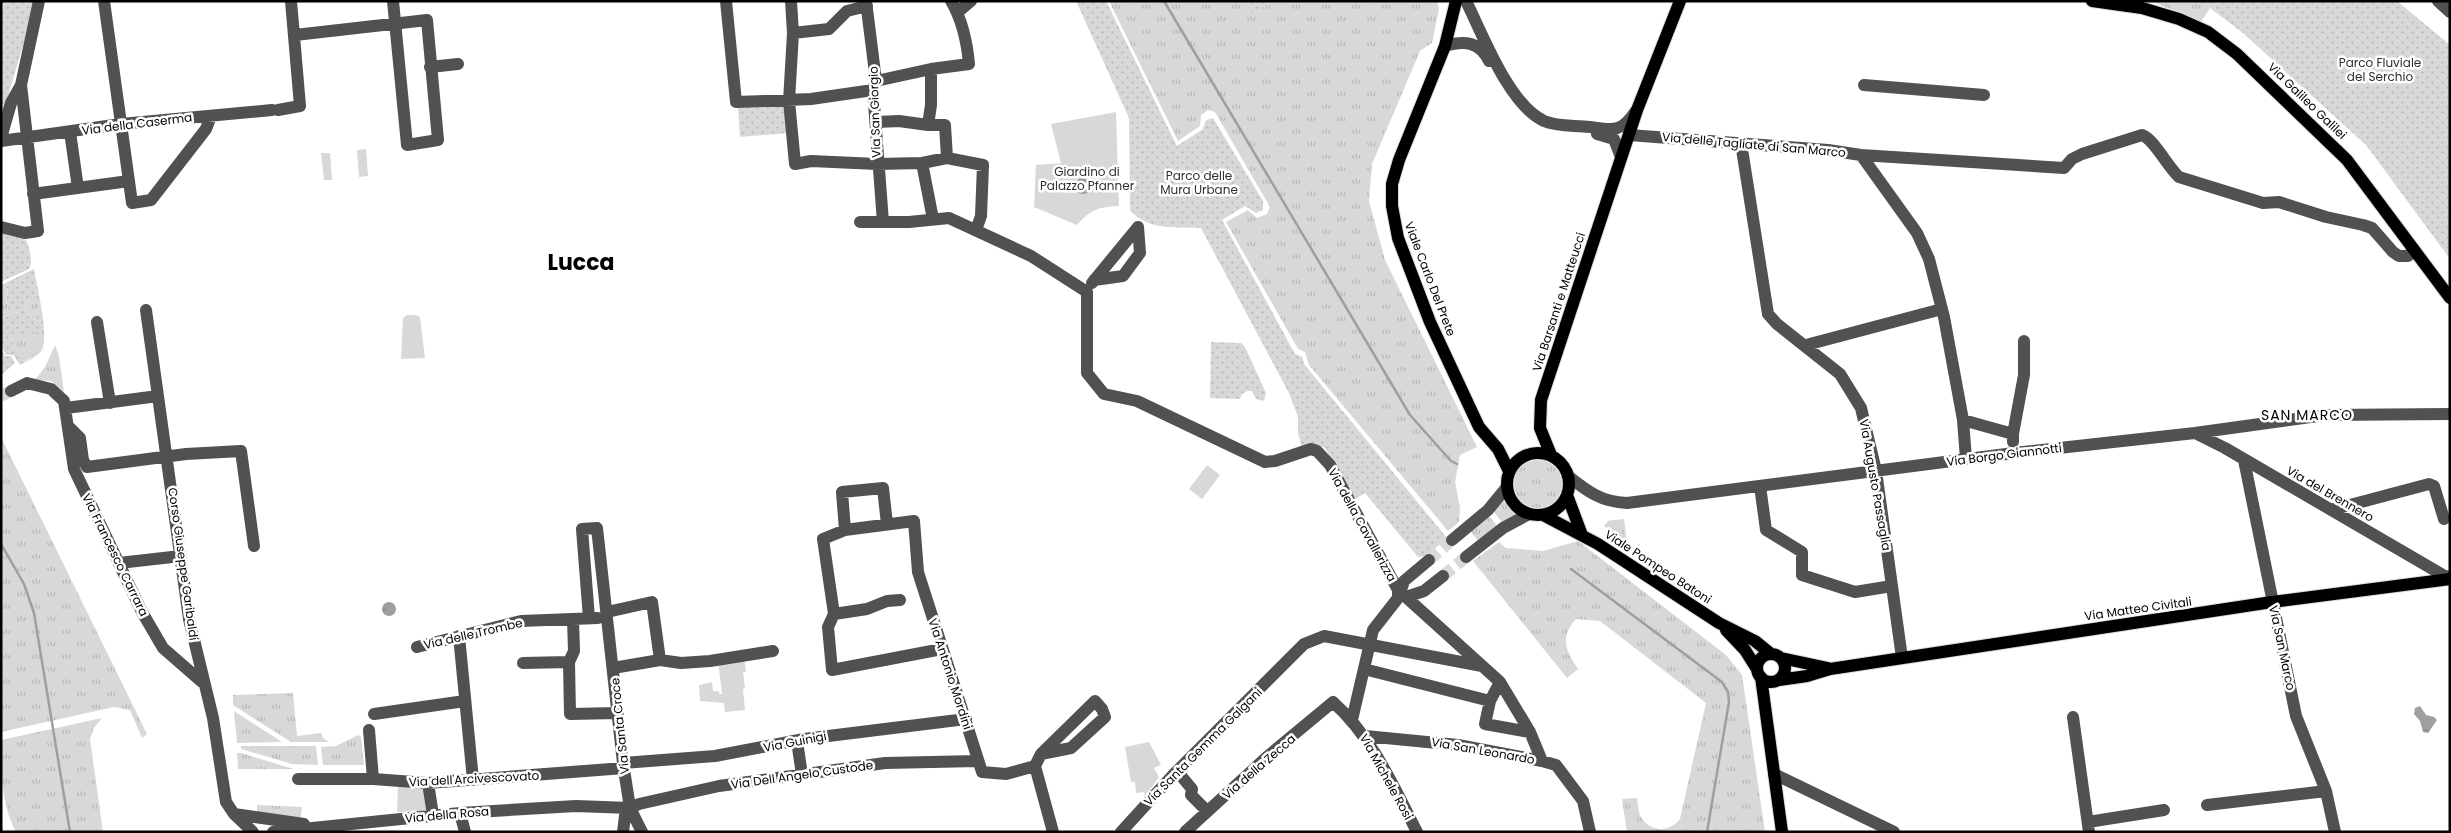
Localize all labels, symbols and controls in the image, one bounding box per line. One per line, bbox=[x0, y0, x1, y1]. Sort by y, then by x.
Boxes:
park label: Parco Fluviale del Serchio bbox=[2339, 54, 2421, 85]
street label: Via Galileo Galilei bbox=[2264, 59, 2351, 143]
street label: Via San Giorgio bbox=[864, 66, 885, 158]
street label: Via della Caserma bbox=[81, 108, 193, 139]
street label: Via delle Tagliate di San Marco bbox=[1661, 128, 1847, 161]
park label: Giardino di Palazzo Pfanner bbox=[1040, 163, 1135, 194]
park label: Parco delle Mura Urbane bbox=[1160, 167, 1238, 198]
street label: Viale Carlo Del Prete bbox=[1401, 219, 1460, 338]
street label: Via Barsanti e Matteucci bbox=[1528, 230, 1589, 374]
district label: Lucca bbox=[548, 247, 614, 278]
district label: SAN MARCO bbox=[2261, 405, 2353, 425]
street label: Via Augusto Passaglia bbox=[1856, 418, 1895, 552]
street label: Via Borgo Giannotti bbox=[1945, 439, 2063, 470]
street label: Via del Brennero bbox=[2283, 462, 2377, 526]
street label: Via della Cavallerizza bbox=[1324, 465, 1401, 584]
street label: Corso Giuseppe Garibaldi bbox=[164, 486, 203, 642]
street label: Via Francesco Carrara bbox=[78, 490, 153, 619]
street label: Viale Pompeo Batoni bbox=[1601, 526, 1715, 608]
street label: Via Matteo Civitali bbox=[2083, 593, 2193, 624]
street label: Via San Marco bbox=[2265, 604, 2300, 692]
street label: Via delle Trombe bbox=[422, 614, 524, 653]
street label: Via Antonio Mordini bbox=[924, 616, 976, 732]
street label: Via Santa Croce bbox=[606, 677, 633, 775]
street label: Via Santa Gemma Galgani bbox=[1140, 684, 1266, 810]
street label: Via Guinigi bbox=[762, 727, 828, 756]
street label: Via della Zecca bbox=[1218, 730, 1299, 803]
street label: Via Michele Rosi bbox=[1356, 731, 1417, 823]
street label: Via San Leonardo bbox=[1430, 733, 1536, 768]
street label: Via Dell Angelo Custode bbox=[730, 756, 874, 793]
street label: Via dell'Arcivescovato bbox=[408, 767, 540, 790]
street label: Via della Rosa bbox=[404, 802, 490, 827]

